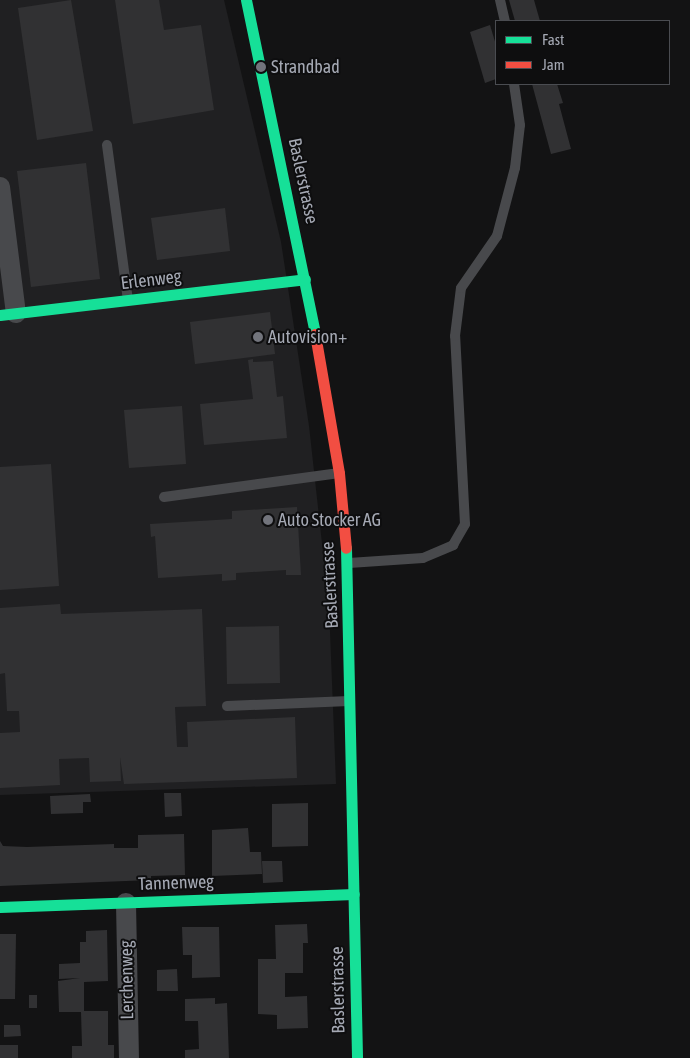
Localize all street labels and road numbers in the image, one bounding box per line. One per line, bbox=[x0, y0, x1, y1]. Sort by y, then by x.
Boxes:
street label: Baslerstrasse bbox=[283, 136, 323, 226]
street label: Erlenweg bbox=[119, 266, 183, 294]
street label: Baslerstrasse bbox=[317, 541, 343, 629]
street label: Tannenweg bbox=[138, 871, 214, 895]
street label: Lerchenweg bbox=[116, 940, 138, 1020]
street label: Baslerstrasse bbox=[326, 946, 350, 1034]

